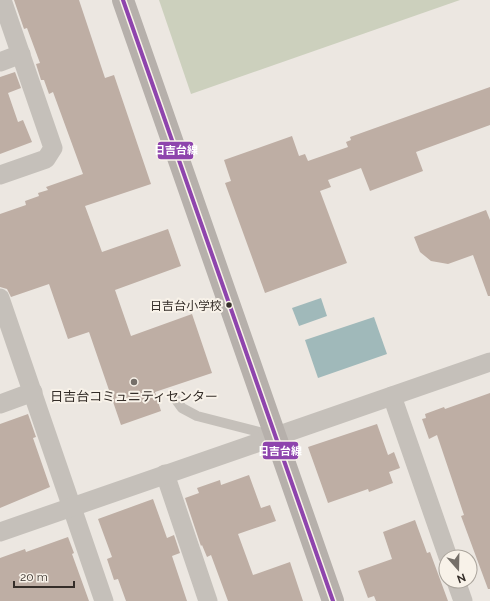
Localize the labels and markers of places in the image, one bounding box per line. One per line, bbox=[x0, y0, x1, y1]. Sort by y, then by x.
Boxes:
place label: 日吉台小学校 bbox=[150, 299, 222, 313]
marker: 日吉台小学校 bbox=[224, 300, 234, 310]
marker: 日吉台コミュニティセンター bbox=[129, 377, 139, 387]
place label: 日吉台コミュニティセンター bbox=[50, 389, 218, 404]

